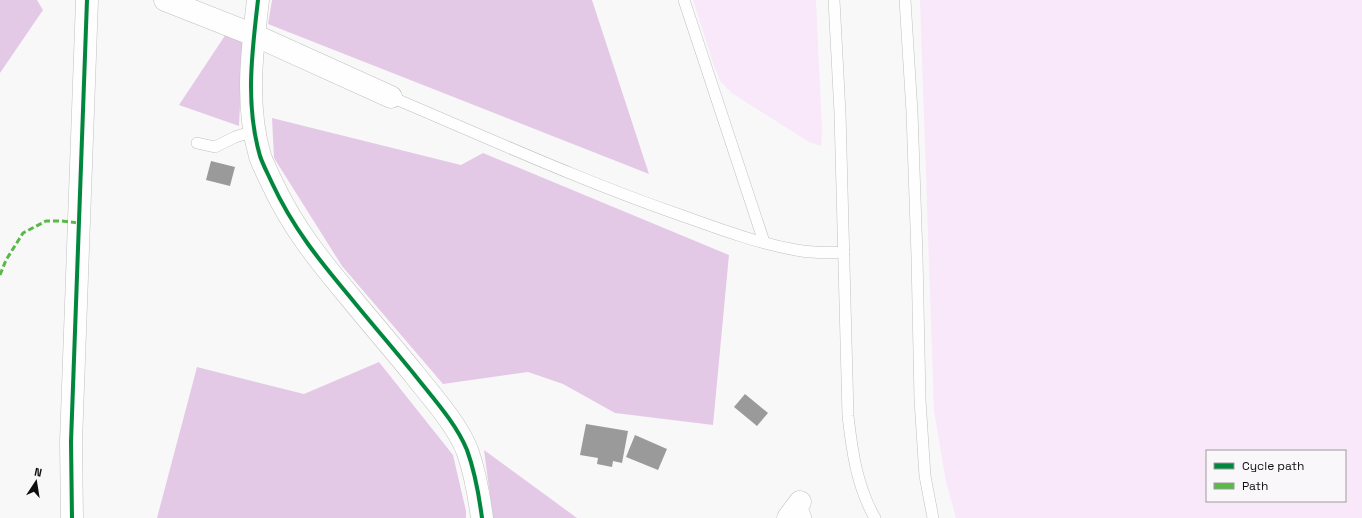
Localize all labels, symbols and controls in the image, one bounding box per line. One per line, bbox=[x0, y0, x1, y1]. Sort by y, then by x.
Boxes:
legend bbox=[1206, 450, 1346, 502]
text: Cycle path bbox=[1242, 458, 1304, 474]
north arrow bbox=[16, 462, 56, 502]
text: N bbox=[33, 465, 43, 480]
text: Path bbox=[1242, 478, 1268, 494]

